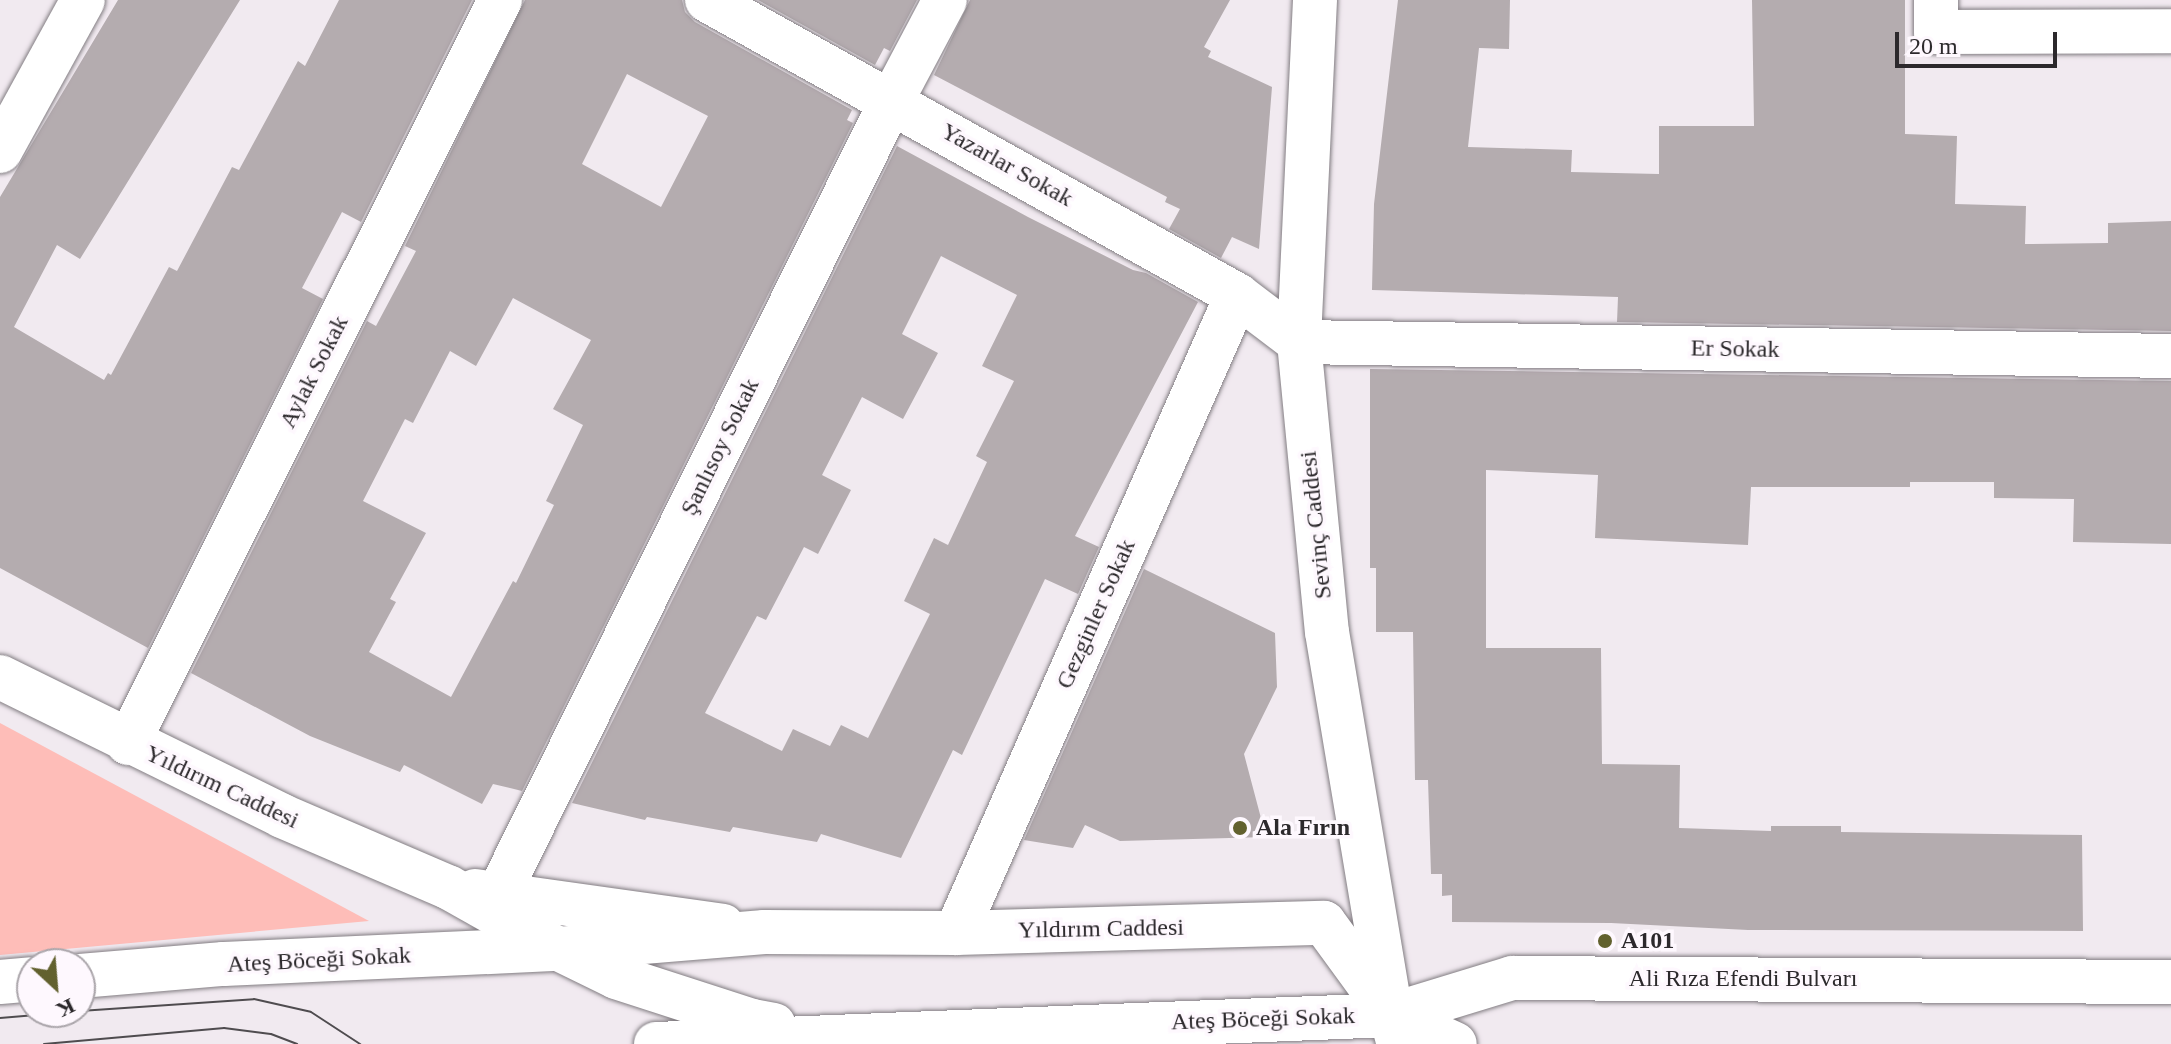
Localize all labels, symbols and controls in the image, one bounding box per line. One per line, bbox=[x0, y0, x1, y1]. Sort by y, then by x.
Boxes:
scale bar bbox=[1899, 16, 2061, 66]
text: 20 m bbox=[1909, 33, 1958, 59]
street label: Yazarlar Sokak bbox=[936, 117, 1078, 213]
street label: Aylak Sokak bbox=[273, 311, 355, 433]
street label: Er Sokak bbox=[1690, 334, 1780, 364]
street label: Şanlısoy Sokak bbox=[674, 374, 766, 520]
street label: Sevinç Caddesi bbox=[1294, 450, 1338, 600]
street label: Gezginler Sokak bbox=[1050, 535, 1142, 693]
street label: Yıldırım Caddesi bbox=[141, 739, 303, 835]
place label: Ala Fırın bbox=[1256, 814, 1350, 842]
marker: Ala Fırın bbox=[1231, 819, 1249, 837]
street label: Yıldırım Caddesi bbox=[1018, 913, 1184, 945]
place label: A101 bbox=[1621, 927, 1674, 955]
marker: A101 bbox=[1596, 932, 1614, 950]
street label: Ateş Böceği Sokak bbox=[226, 941, 412, 979]
north arrow bbox=[16, 948, 96, 1028]
street label: Ali Rıza Efendi Bulvarı bbox=[1629, 965, 1857, 993]
text: K bbox=[53, 993, 79, 1023]
street label: Ateş Böceği Sokak bbox=[1171, 1001, 1355, 1037]

